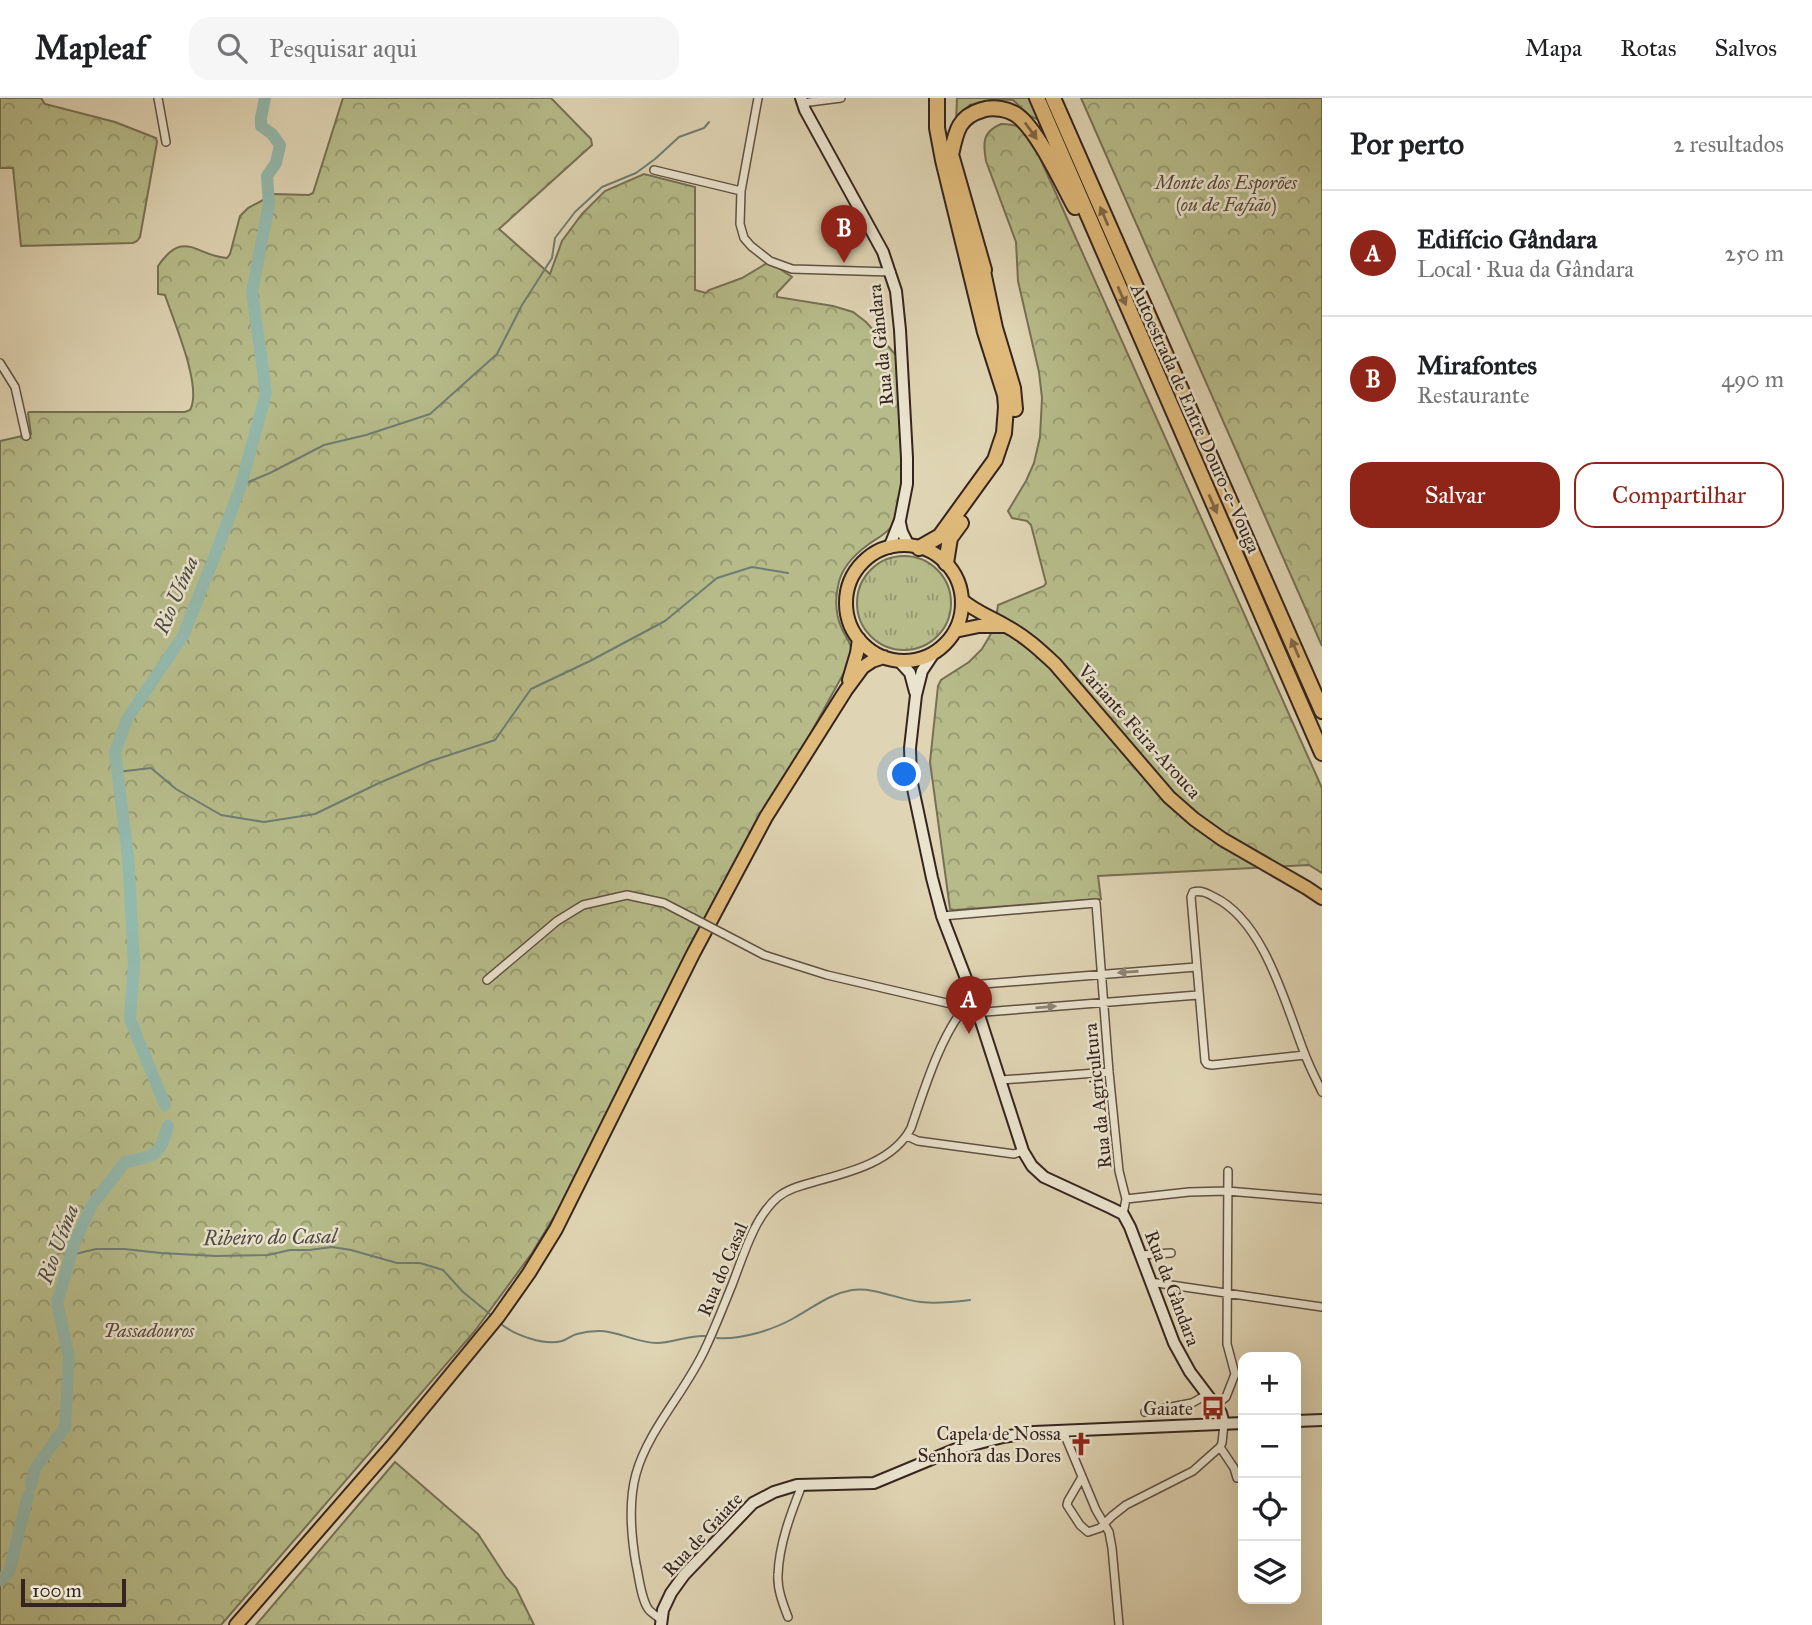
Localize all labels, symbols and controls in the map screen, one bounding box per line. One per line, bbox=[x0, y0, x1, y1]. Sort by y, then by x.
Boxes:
search box bbox=[189, 17, 679, 80]
text: Mapleaf bbox=[35, 28, 147, 68]
icon: search bbox=[213, 29, 251, 67]
text: Pesquisar aqui bbox=[269, 32, 417, 64]
text: Mapa bbox=[1525, 33, 1582, 63]
text: Rotas bbox=[1620, 33, 1676, 63]
text: Salvos bbox=[1714, 33, 1777, 63]
one-way arrow bbox=[1024, 122, 1038, 140]
text: Por perto bbox=[1350, 126, 1464, 162]
text: 2 resultados bbox=[1673, 130, 1784, 158]
park label: Monte dos Esporões (ou de Fafião) bbox=[1153, 171, 1297, 217]
pin: B bbox=[821, 205, 867, 263]
one-way arrow bbox=[1098, 205, 1109, 226]
text: Edifício Gândara bbox=[1417, 223, 1597, 255]
text: A bbox=[1365, 239, 1381, 267]
text: 250 m bbox=[1724, 239, 1784, 267]
text: Local · Rua da Gândara bbox=[1417, 255, 1634, 283]
street label: Autoestrada de Entre Douro-e-Vouga bbox=[1124, 279, 1266, 558]
street label: Rua da Gândara bbox=[863, 282, 898, 407]
one-way arrow bbox=[1117, 285, 1128, 306]
text: Mirafontes bbox=[1417, 349, 1537, 381]
text: B bbox=[1365, 365, 1381, 393]
text: 490 m bbox=[1721, 365, 1784, 393]
text: Restaurante bbox=[1417, 381, 1530, 409]
button: Salvar bbox=[1350, 462, 1560, 528]
button: Compartilhar bbox=[1574, 462, 1784, 528]
one-way arrow bbox=[1207, 494, 1219, 514]
water label: Rio Uíma bbox=[148, 552, 204, 639]
one-way arrow bbox=[1289, 638, 1301, 658]
street label: Variante Feira-Arouca bbox=[1073, 659, 1207, 804]
your location bbox=[887, 757, 921, 791]
one-way arrow bbox=[1116, 967, 1138, 978]
pin: A bbox=[946, 976, 992, 1034]
one-way arrow bbox=[1035, 1001, 1057, 1012]
street label: Rua da Agricultura bbox=[1078, 1021, 1118, 1170]
water label: Rio Uíma bbox=[31, 1201, 84, 1288]
street label: Rua do Casal bbox=[692, 1218, 753, 1320]
water label: Ribeiro do Casal bbox=[202, 1223, 339, 1251]
street label: Rua da Gândara bbox=[1140, 1227, 1205, 1350]
park label: Passadouros bbox=[104, 1319, 195, 1342]
map controls bbox=[1238, 1352, 1301, 1604]
button: + bbox=[1238, 1352, 1301, 1415]
bus stop icon: Gaiate bbox=[1199, 1394, 1227, 1422]
place label: Gaiate bbox=[1143, 1397, 1193, 1420]
button: − bbox=[1238, 1415, 1301, 1478]
place label: Capela de Nossa Senhora das Dores bbox=[917, 1422, 1062, 1467]
church icon: Capela de Nossa Senhora das Dores bbox=[1067, 1430, 1095, 1458]
button: locate bbox=[1238, 1478, 1301, 1541]
street label: Rua de Gaiate bbox=[658, 1487, 747, 1581]
button: layers bbox=[1238, 1541, 1301, 1604]
scale bar bbox=[21, 1576, 126, 1608]
text: 100 m bbox=[32, 1579, 82, 1602]

